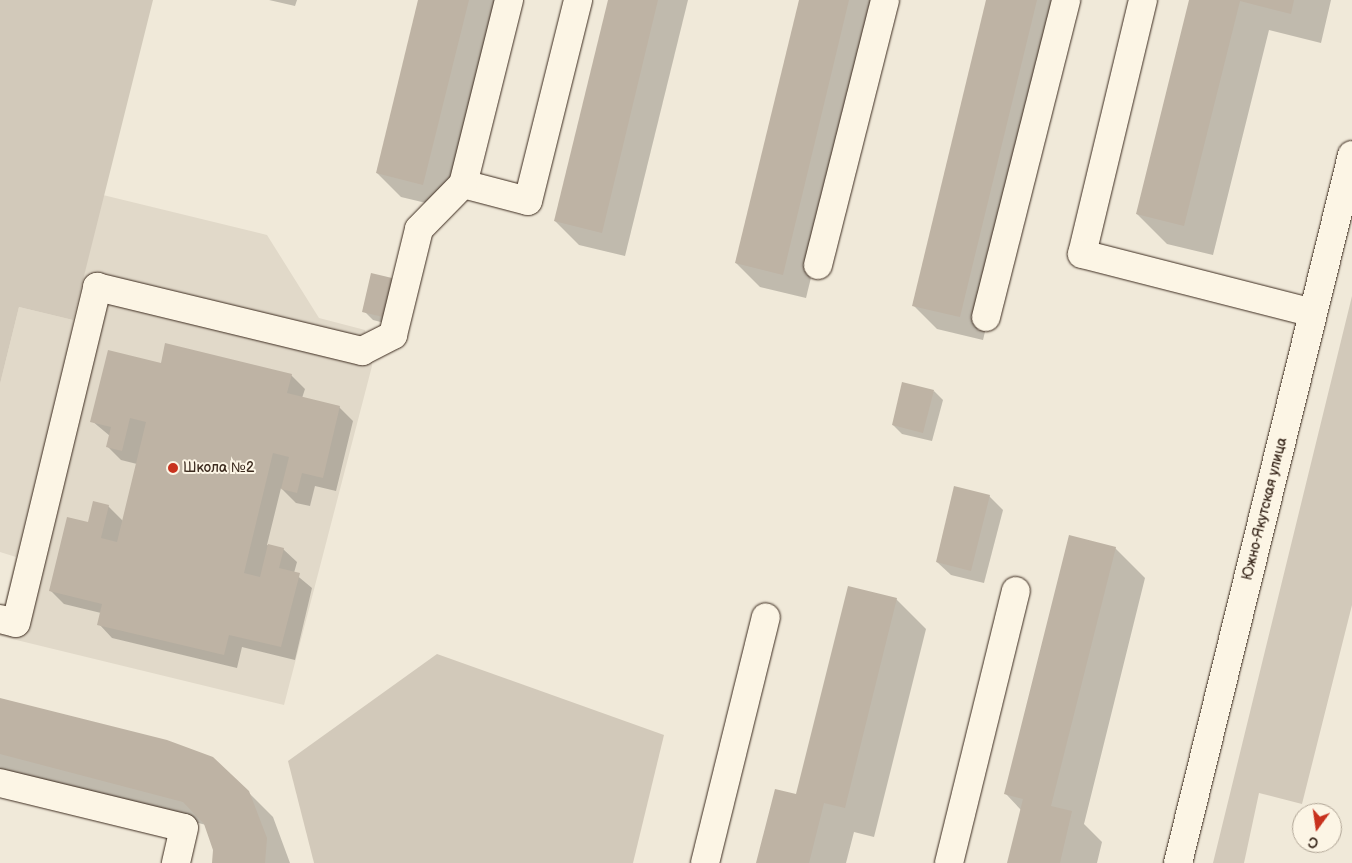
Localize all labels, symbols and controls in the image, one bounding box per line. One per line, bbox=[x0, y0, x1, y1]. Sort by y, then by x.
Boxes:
street label: Южно-Якутская улица bbox=[1239, 436, 1291, 582]
place label: Школа №2 bbox=[183, 460, 254, 476]
marker: Школа №2 bbox=[167, 462, 179, 474]
north arrow bbox=[1292, 803, 1342, 853]
text: С bbox=[1307, 833, 1320, 851]

